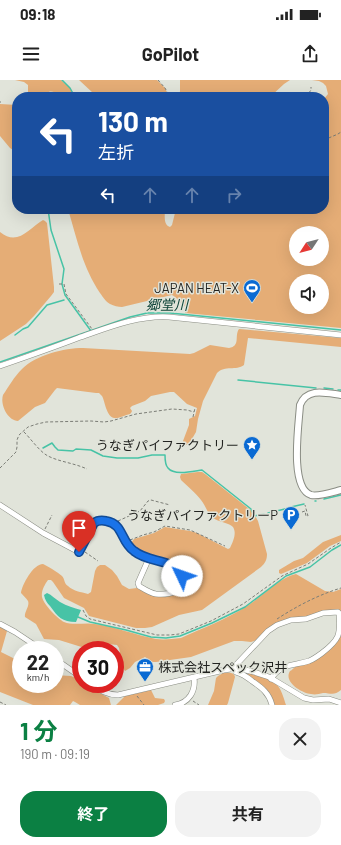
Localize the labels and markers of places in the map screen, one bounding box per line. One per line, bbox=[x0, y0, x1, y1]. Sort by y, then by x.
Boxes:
sports icon: JAPAN HEAT-X bbox=[242, 278, 262, 303]
place label: JAPAN HEAT-X bbox=[154, 280, 239, 296]
place icon: うなぎパイファクトリー bbox=[242, 435, 262, 460]
place label: うなぎパイファクトリー bbox=[96, 437, 239, 453]
parking icon: うなぎパイファクトリーP bbox=[281, 505, 301, 530]
place label: うなぎパイファクトリーP bbox=[127, 507, 278, 523]
pin bbox=[62, 511, 96, 552]
office icon: 株式会社スペック沢井 bbox=[135, 657, 155, 682]
place label: 株式会社スペック沢井 bbox=[158, 659, 287, 675]

